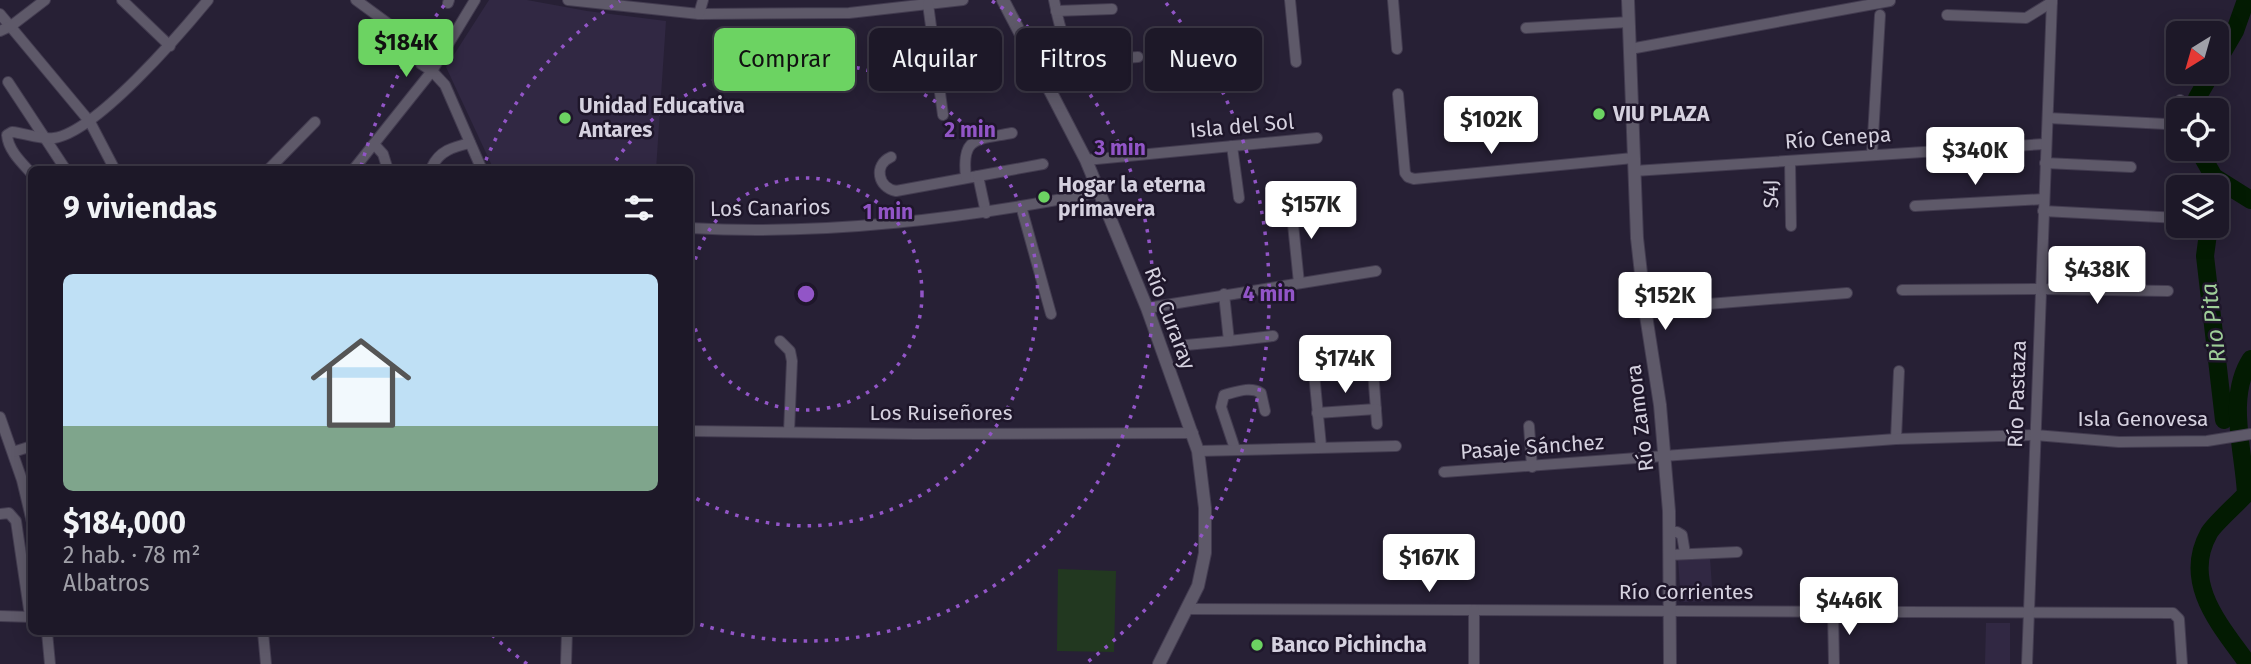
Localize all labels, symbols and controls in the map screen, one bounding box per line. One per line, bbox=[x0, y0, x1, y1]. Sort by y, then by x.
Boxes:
pin: $184K bbox=[357, 20, 455, 79]
north arrow bbox=[2166, 21, 2230, 84]
map controls bbox=[2166, 21, 2229, 238]
text: $184K bbox=[374, 28, 438, 56]
chip: Comprar bbox=[714, 28, 855, 91]
chip: Alquilar bbox=[869, 28, 1002, 91]
chip: Filtros bbox=[1016, 28, 1131, 91]
chip: Nuevo bbox=[1145, 28, 1262, 91]
place label: Unidad Educativa Antares bbox=[578, 93, 745, 143]
pin: $102K bbox=[1442, 96, 1540, 156]
button: locate bbox=[2166, 98, 2229, 161]
place label: VIU PLAZA bbox=[1612, 101, 1710, 127]
text: $102K bbox=[1460, 105, 1522, 133]
marker: VIU PLAZA bbox=[1591, 106, 1607, 122]
street label: Isla del Sol bbox=[1189, 108, 1295, 144]
marker: Unidad Educativa Antares bbox=[557, 110, 573, 126]
text: 2 min bbox=[944, 117, 996, 143]
street label: Río Cenepa bbox=[1784, 121, 1892, 155]
pin: $340K bbox=[1926, 128, 2024, 187]
text: 3 min bbox=[1093, 135, 1146, 161]
text: $340K bbox=[1942, 136, 2008, 164]
place label: Hogar la eterna primavera bbox=[1058, 172, 1206, 222]
button: layers bbox=[2166, 175, 2229, 238]
street label: S4J bbox=[1758, 179, 1784, 209]
pin: $157K bbox=[1262, 182, 1360, 241]
icon: filters bbox=[620, 189, 658, 227]
marker: Hogar la eterna primavera bbox=[1036, 189, 1052, 205]
text: 9 viviendas bbox=[63, 190, 217, 226]
text: $157K bbox=[1281, 190, 1341, 218]
street label: Los Canarios bbox=[710, 194, 831, 222]
text: 1 min bbox=[863, 199, 913, 225]
pin: $438K bbox=[2048, 246, 2146, 306]
text: $438K bbox=[2064, 255, 2130, 283]
street label: Río Curaray bbox=[1139, 263, 1202, 374]
pin: $152K bbox=[1616, 272, 1714, 332]
text: 4 min bbox=[1243, 281, 1295, 307]
text: $152K bbox=[1635, 281, 1695, 309]
centre of rings bbox=[794, 282, 818, 306]
water label: Rio Pita bbox=[2194, 282, 2232, 364]
icon: home bbox=[298, 320, 424, 446]
pin: $174K bbox=[1296, 336, 1394, 395]
street label: Río Pastaza bbox=[2002, 340, 2032, 448]
text: $174K bbox=[1315, 344, 1375, 372]
street label: Río Zamora bbox=[1621, 363, 1659, 473]
street label: Los Ruiseñores bbox=[870, 400, 1013, 426]
street label: Isla Genovesa bbox=[2078, 406, 2208, 432]
street label: Pasaje Sánchez bbox=[1459, 429, 1605, 465]
text: $184,000 bbox=[63, 505, 186, 541]
pin: $167K bbox=[1380, 534, 1478, 594]
text: 2 hab. · 78 m² bbox=[63, 541, 200, 569]
text: $167K bbox=[1399, 543, 1459, 571]
text: Albatros bbox=[63, 569, 150, 597]
pin: $446K bbox=[1800, 578, 1898, 637]
street label: Río Corrientes bbox=[1619, 579, 1753, 605]
text: $446K bbox=[1816, 586, 1882, 614]
place label: Banco Pichincha bbox=[1271, 632, 1427, 658]
marker: Banco Pichincha bbox=[1249, 637, 1265, 653]

